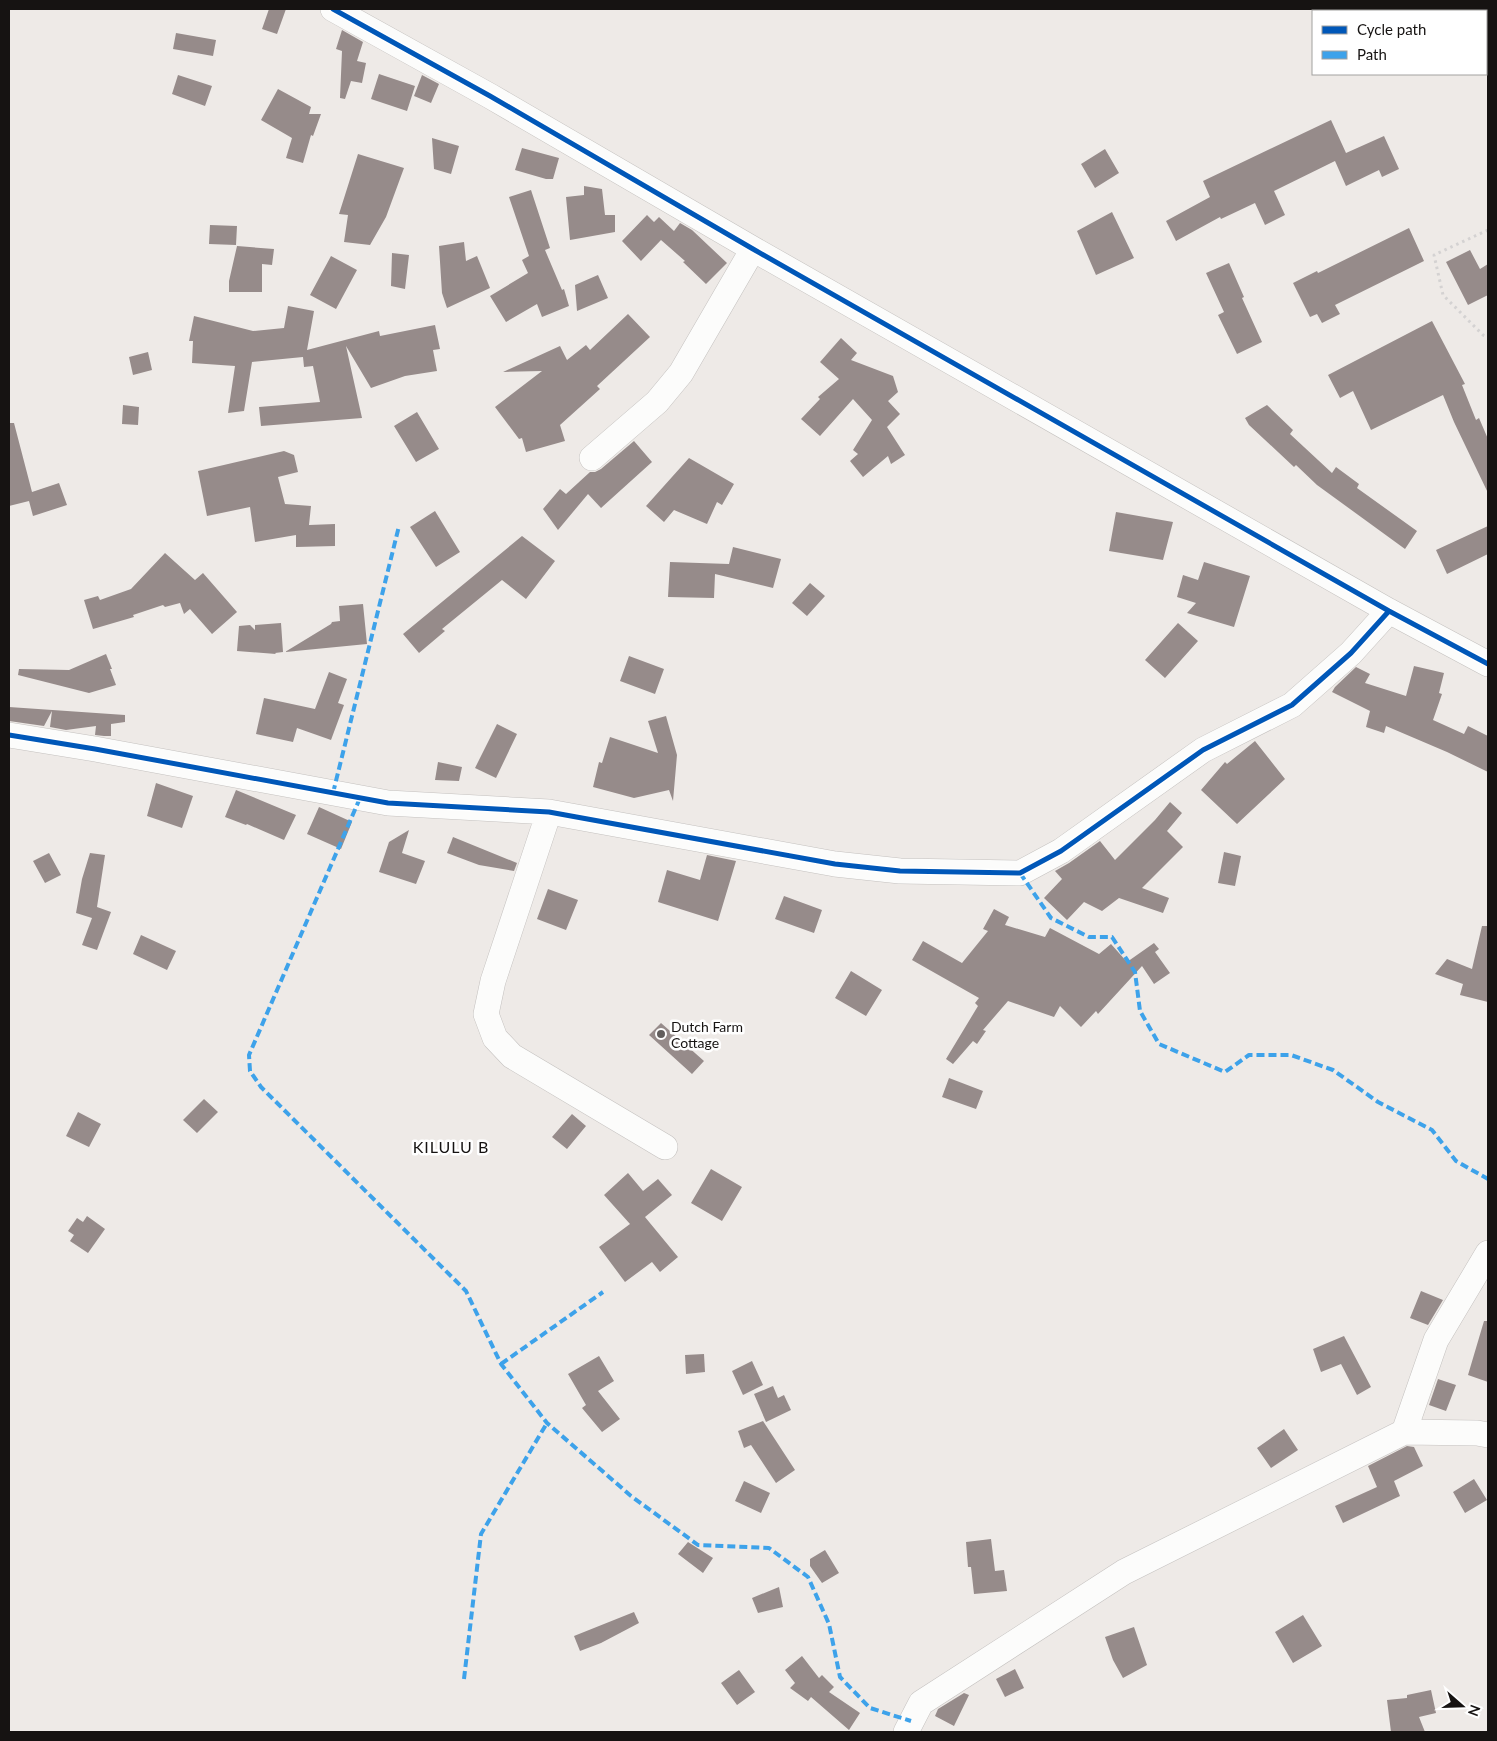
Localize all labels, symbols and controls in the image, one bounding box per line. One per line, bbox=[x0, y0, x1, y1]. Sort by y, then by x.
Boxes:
legend bbox=[1312, 10, 1487, 75]
text: Cycle path bbox=[1357, 20, 1426, 38]
text: Path bbox=[1357, 45, 1387, 63]
place label: Dutch Farm Cottage bbox=[671, 1018, 743, 1051]
marker: Dutch Farm Cottage bbox=[655, 1028, 667, 1040]
district label: KILULU B bbox=[413, 1137, 489, 1156]
north arrow bbox=[1437, 1681, 1487, 1731]
text: N bbox=[1465, 1703, 1485, 1719]

